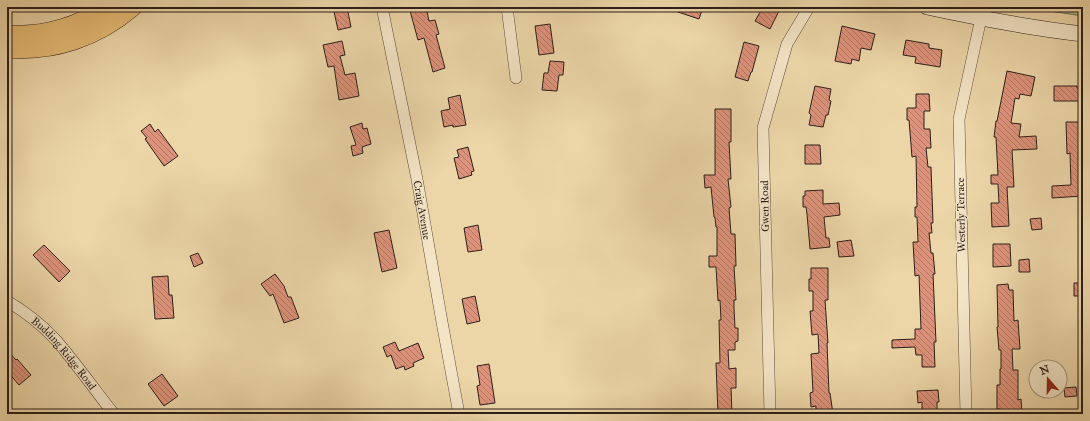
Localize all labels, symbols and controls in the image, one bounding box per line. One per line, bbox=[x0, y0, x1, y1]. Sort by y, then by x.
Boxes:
street label: Westerly Terrace bbox=[954, 177, 968, 253]
street label: Craig Avenue bbox=[411, 179, 434, 241]
street label: Gwen Road bbox=[758, 180, 772, 232]
street label: Budding Ridge Road bbox=[29, 314, 100, 393]
north arrow bbox=[1028, 359, 1068, 399]
text: N bbox=[1038, 362, 1052, 378]

